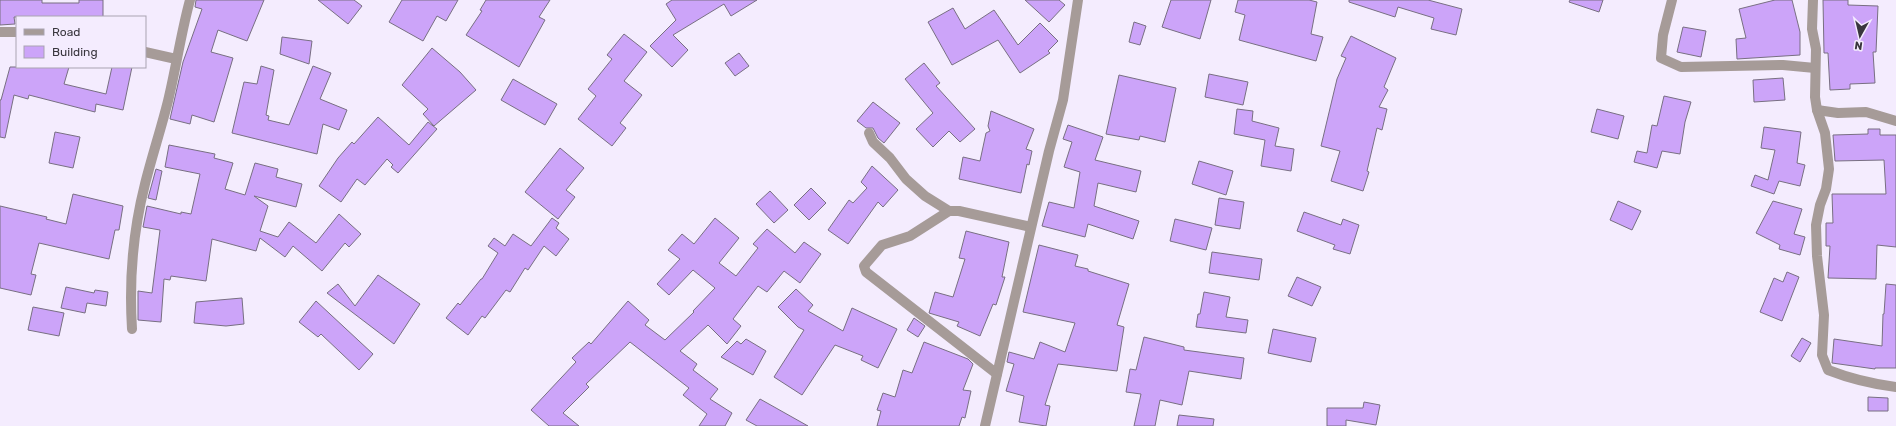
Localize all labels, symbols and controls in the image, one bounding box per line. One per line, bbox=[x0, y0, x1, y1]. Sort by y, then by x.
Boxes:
legend bbox=[16, 16, 146, 68]
north arrow bbox=[1840, 16, 1880, 56]
text: Road bbox=[52, 25, 80, 39]
text: N bbox=[1854, 38, 1864, 52]
text: Building bbox=[52, 45, 98, 59]

